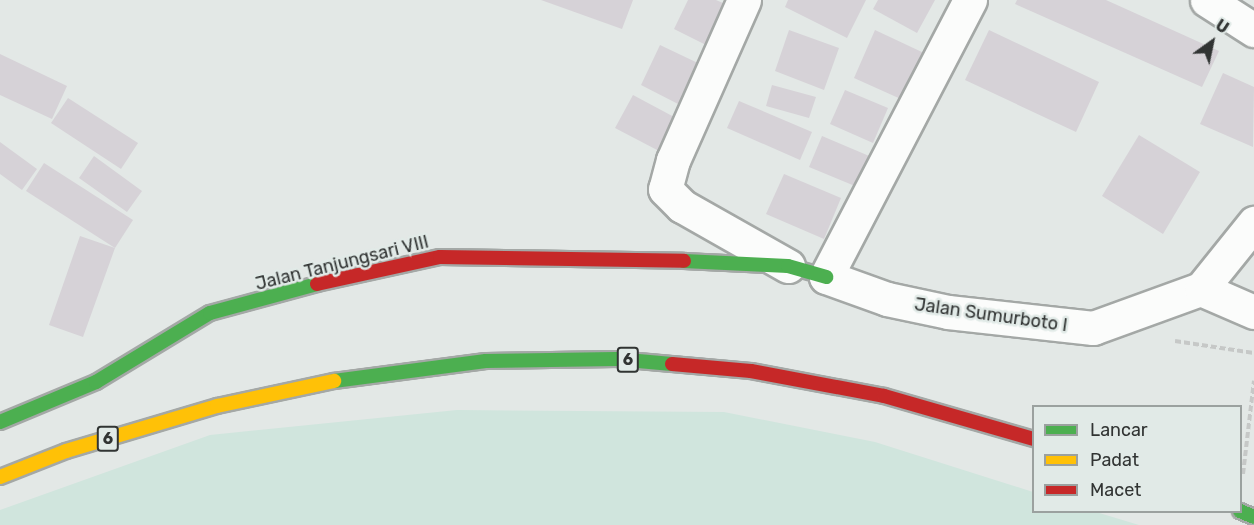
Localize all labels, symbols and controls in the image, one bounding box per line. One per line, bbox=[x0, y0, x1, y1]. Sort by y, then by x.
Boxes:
north arrow bbox=[1182, 12, 1242, 72]
text: U bbox=[1212, 15, 1232, 38]
street label: Jalan Tanjungsari VIII bbox=[253, 231, 431, 295]
street label: Jalan Sumurboto I bbox=[913, 294, 1069, 336]
road number: 6 bbox=[616, 347, 640, 373]
legend bbox=[1032, 405, 1242, 513]
text: Lancar bbox=[1090, 419, 1148, 441]
road number: 6 bbox=[96, 426, 120, 452]
text: Padat bbox=[1090, 449, 1139, 471]
text: Macet bbox=[1090, 479, 1141, 501]

